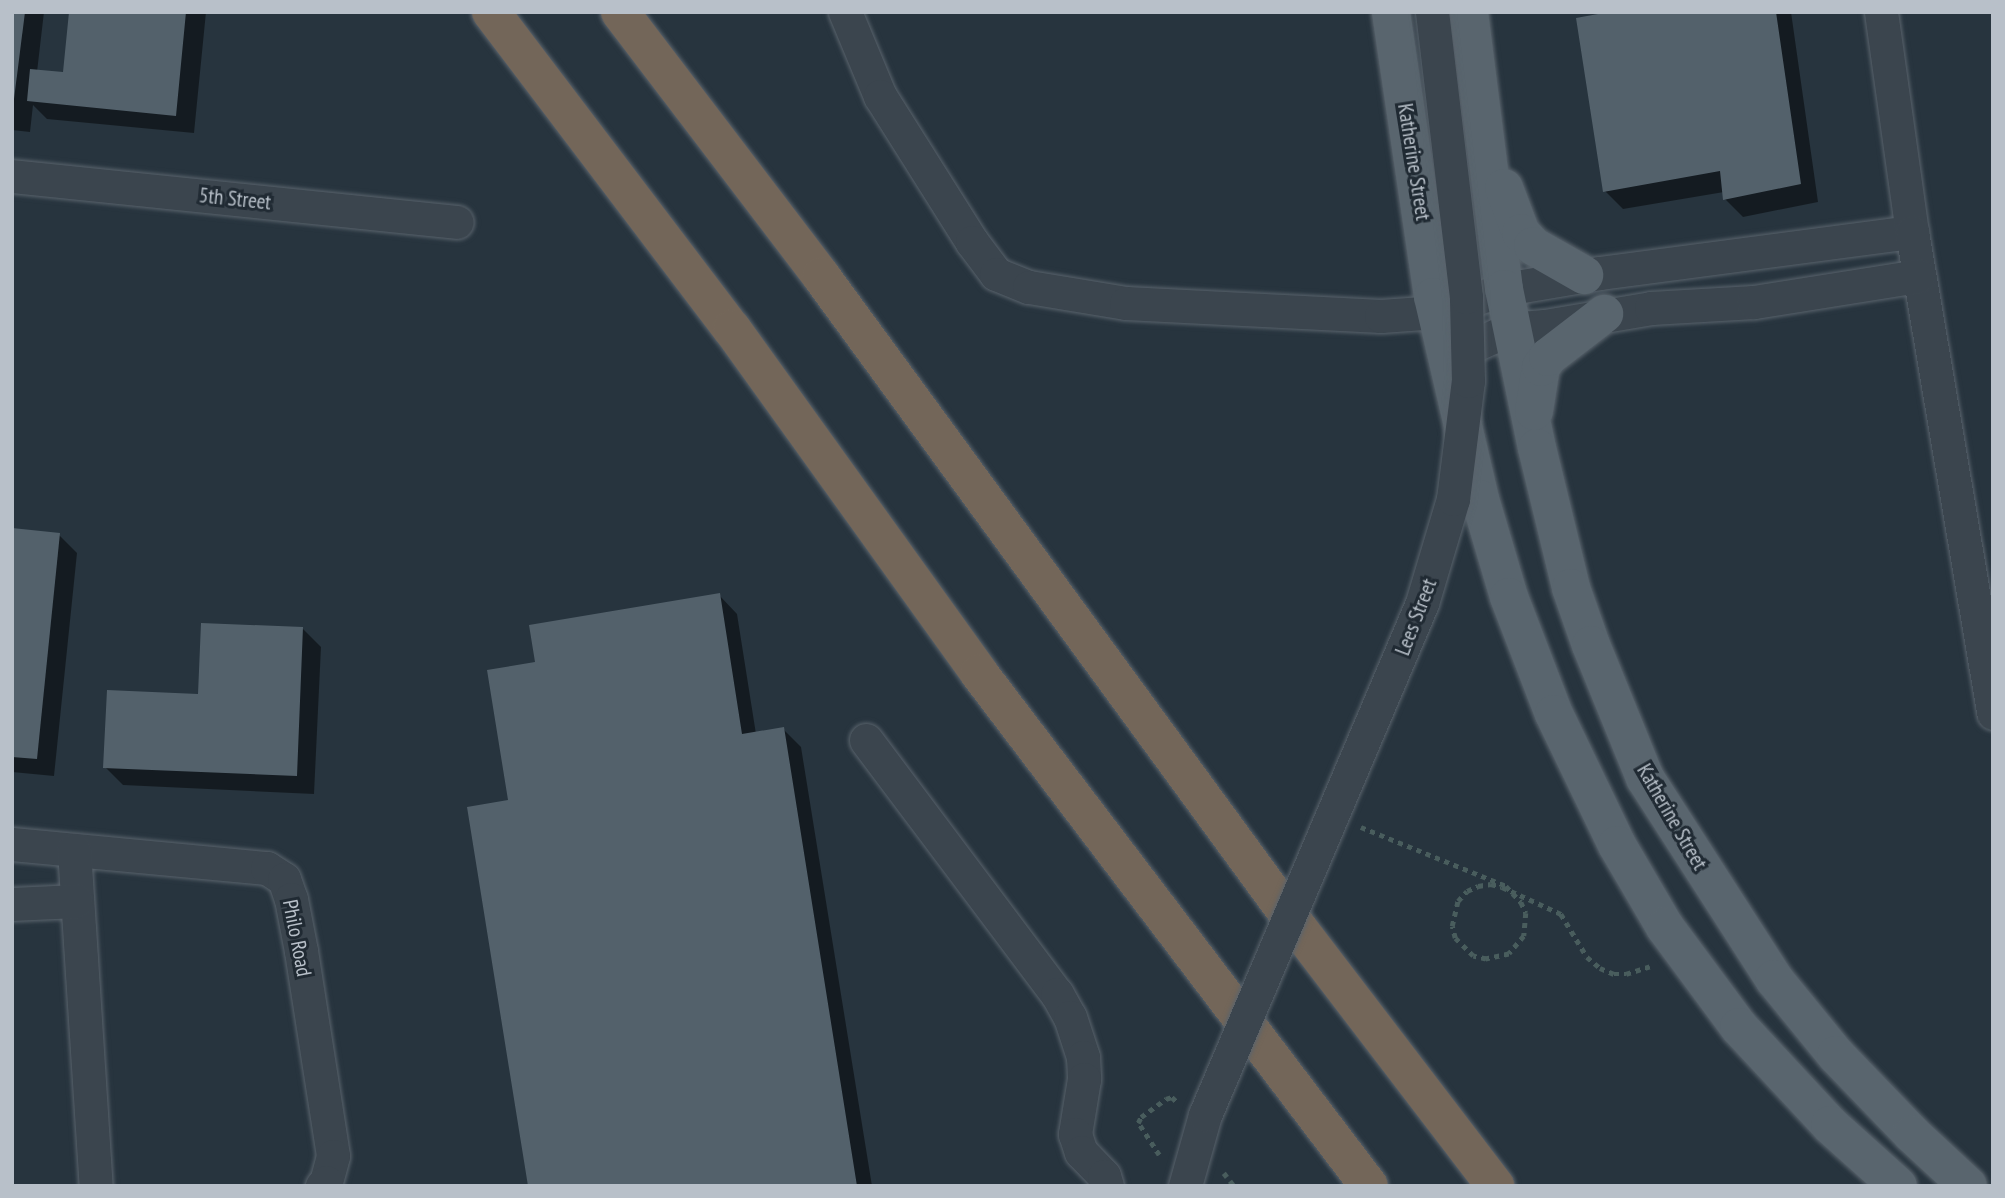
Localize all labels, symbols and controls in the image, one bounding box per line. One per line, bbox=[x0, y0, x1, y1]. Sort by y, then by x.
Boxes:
street label: Katherine Street bbox=[1392, 102, 1436, 222]
street label: 5th Street bbox=[198, 183, 272, 215]
street label: Lees Street bbox=[1390, 575, 1442, 659]
street label: Katherine Street bbox=[1632, 760, 1712, 874]
street label: Philo Road bbox=[277, 898, 317, 978]

